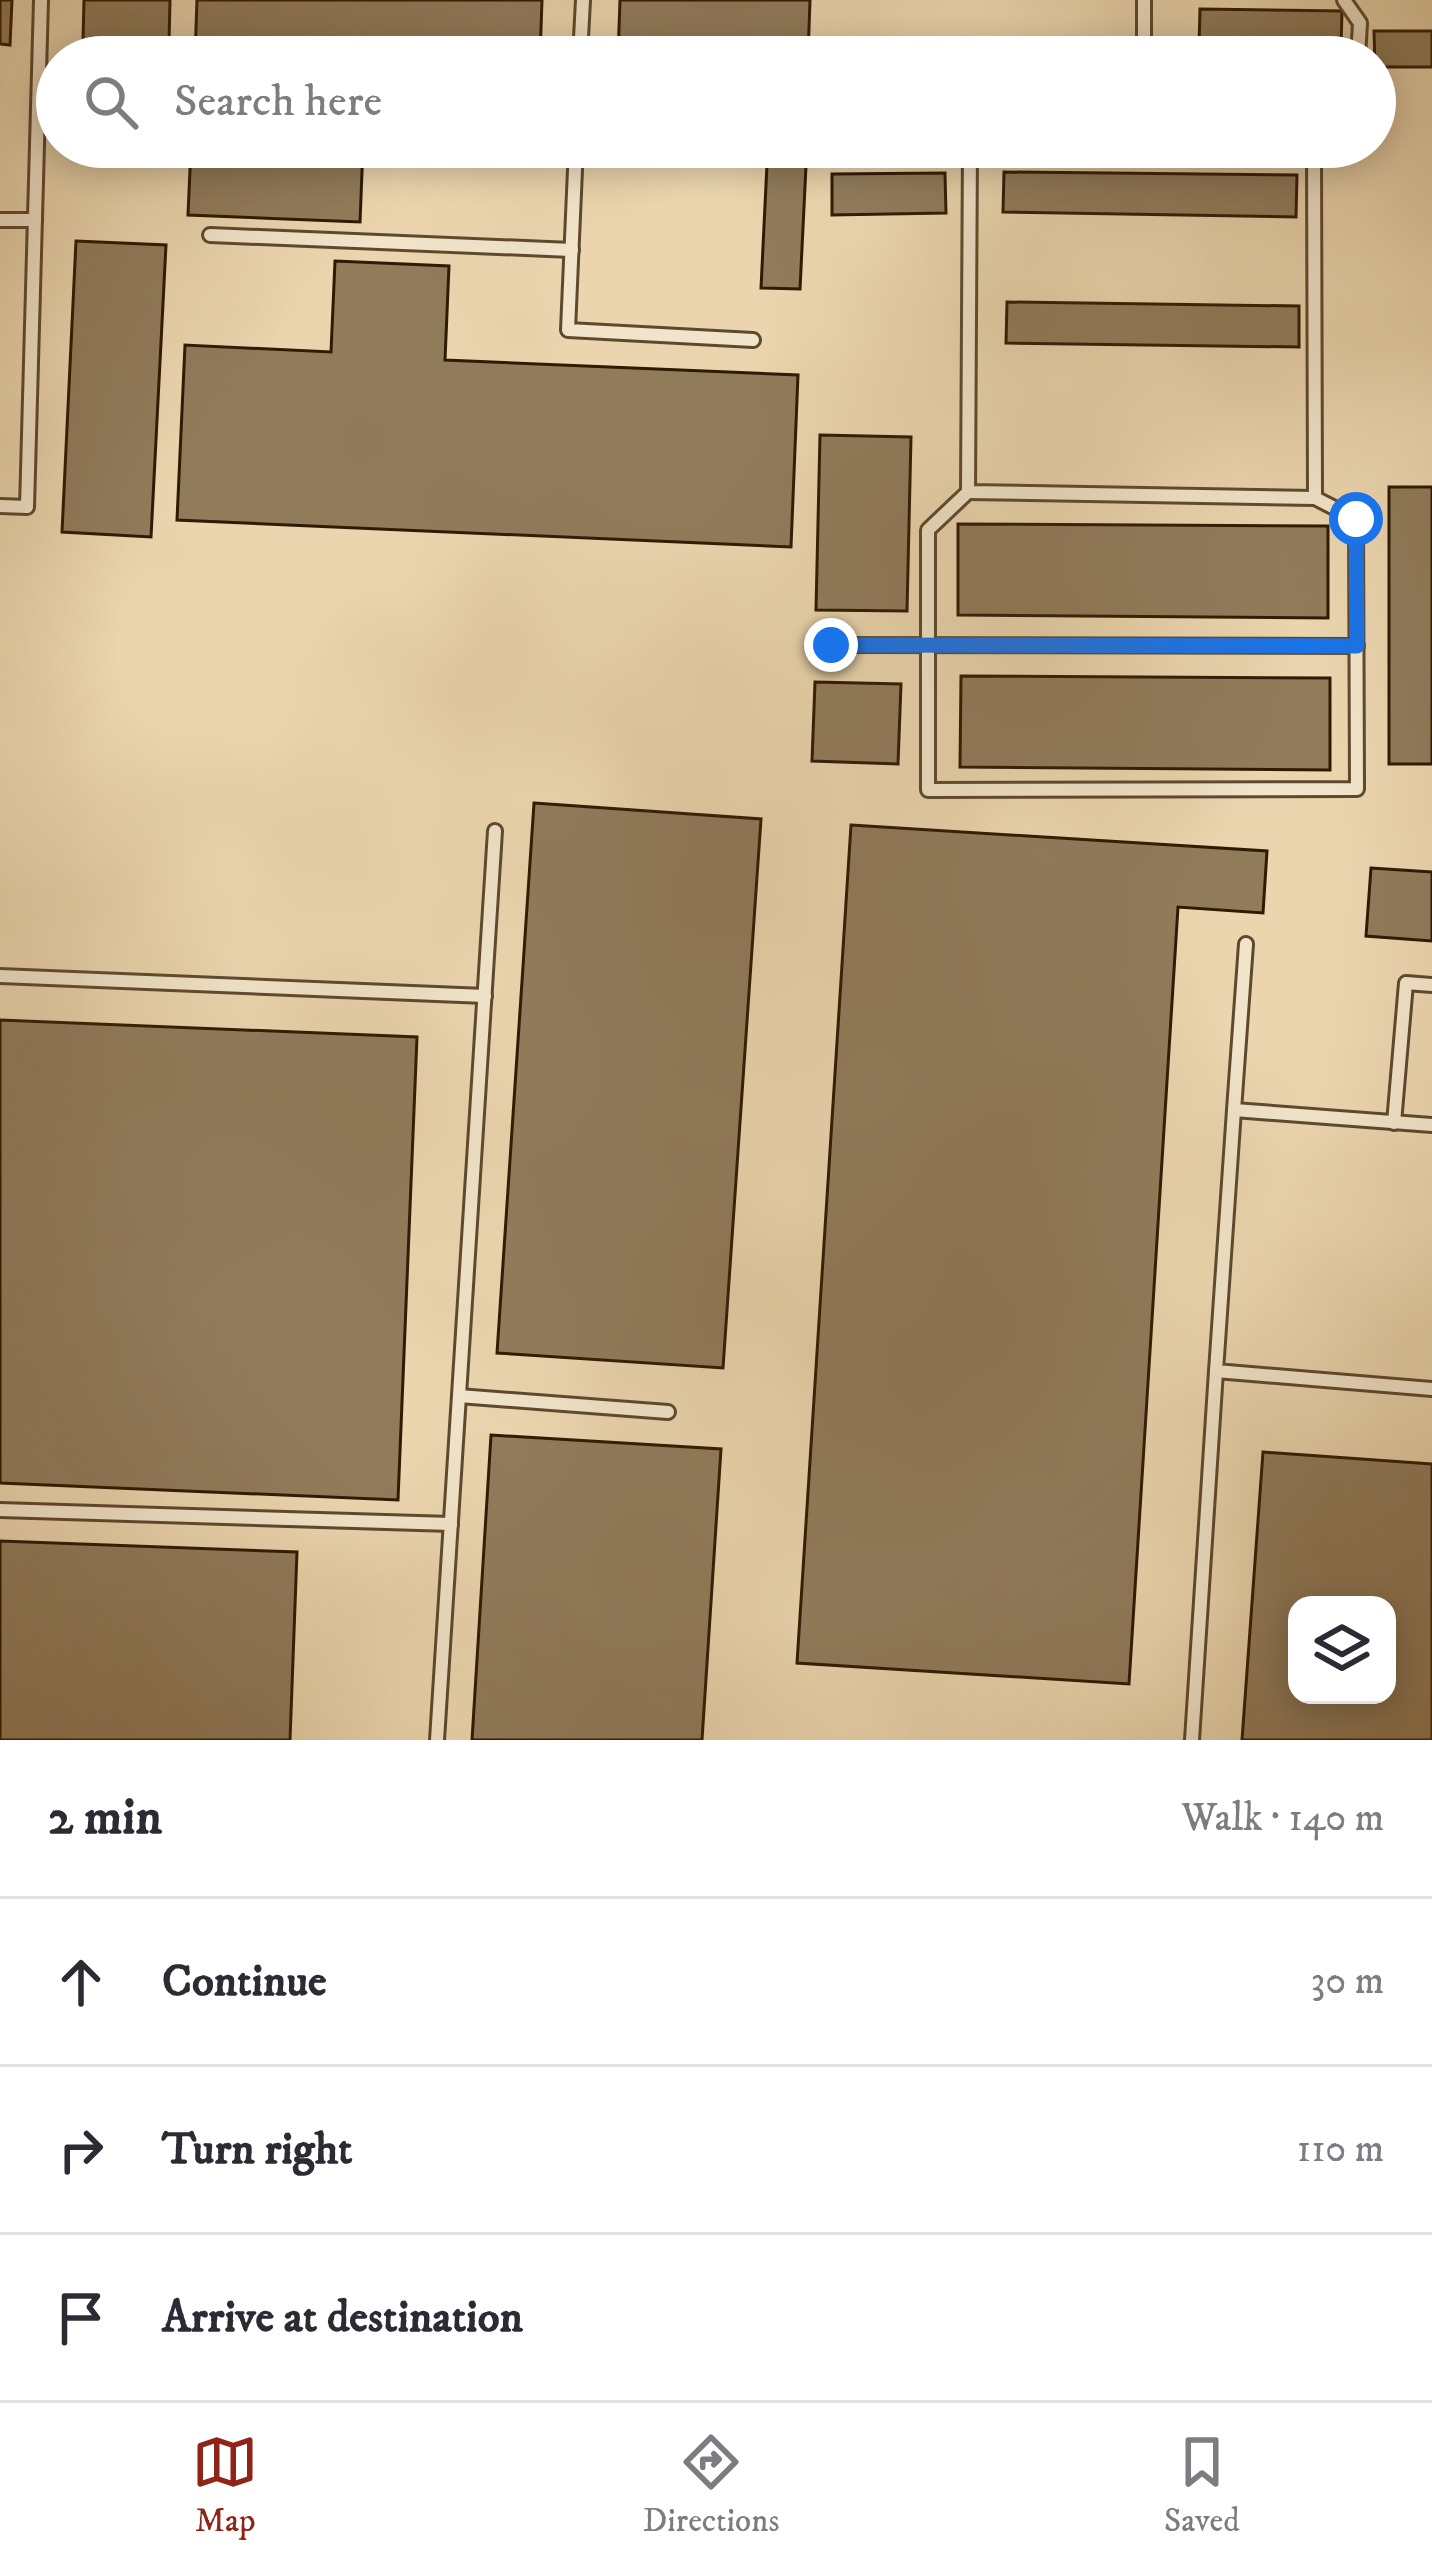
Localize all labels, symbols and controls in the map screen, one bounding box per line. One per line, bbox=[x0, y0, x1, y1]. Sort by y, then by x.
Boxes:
search box bbox=[36, 36, 1396, 168]
icon: search bbox=[78, 69, 144, 135]
text: Search here bbox=[174, 74, 382, 130]
route start bbox=[1329, 492, 1383, 546]
route end bbox=[804, 618, 858, 672]
map controls bbox=[1288, 1596, 1396, 1704]
button: layers bbox=[1288, 1596, 1396, 1704]
text: 2 min bbox=[48, 1786, 162, 1850]
text: Walk · 140 m bbox=[1181, 1794, 1384, 1843]
icon: ahead bbox=[48, 1949, 114, 2015]
text: Continue bbox=[162, 1954, 327, 2010]
text: 30 m bbox=[1311, 1957, 1384, 2006]
icon: right bbox=[48, 2117, 114, 2183]
text: Turn right bbox=[162, 2122, 352, 2178]
text: 110 m bbox=[1297, 2125, 1384, 2174]
icon: arrive bbox=[48, 2285, 114, 2351]
text: Arrive at destination bbox=[162, 2290, 523, 2346]
tab: Map bbox=[192, 2429, 258, 2542]
tab: Directions bbox=[643, 2429, 779, 2542]
tab: Saved bbox=[1164, 2429, 1240, 2542]

